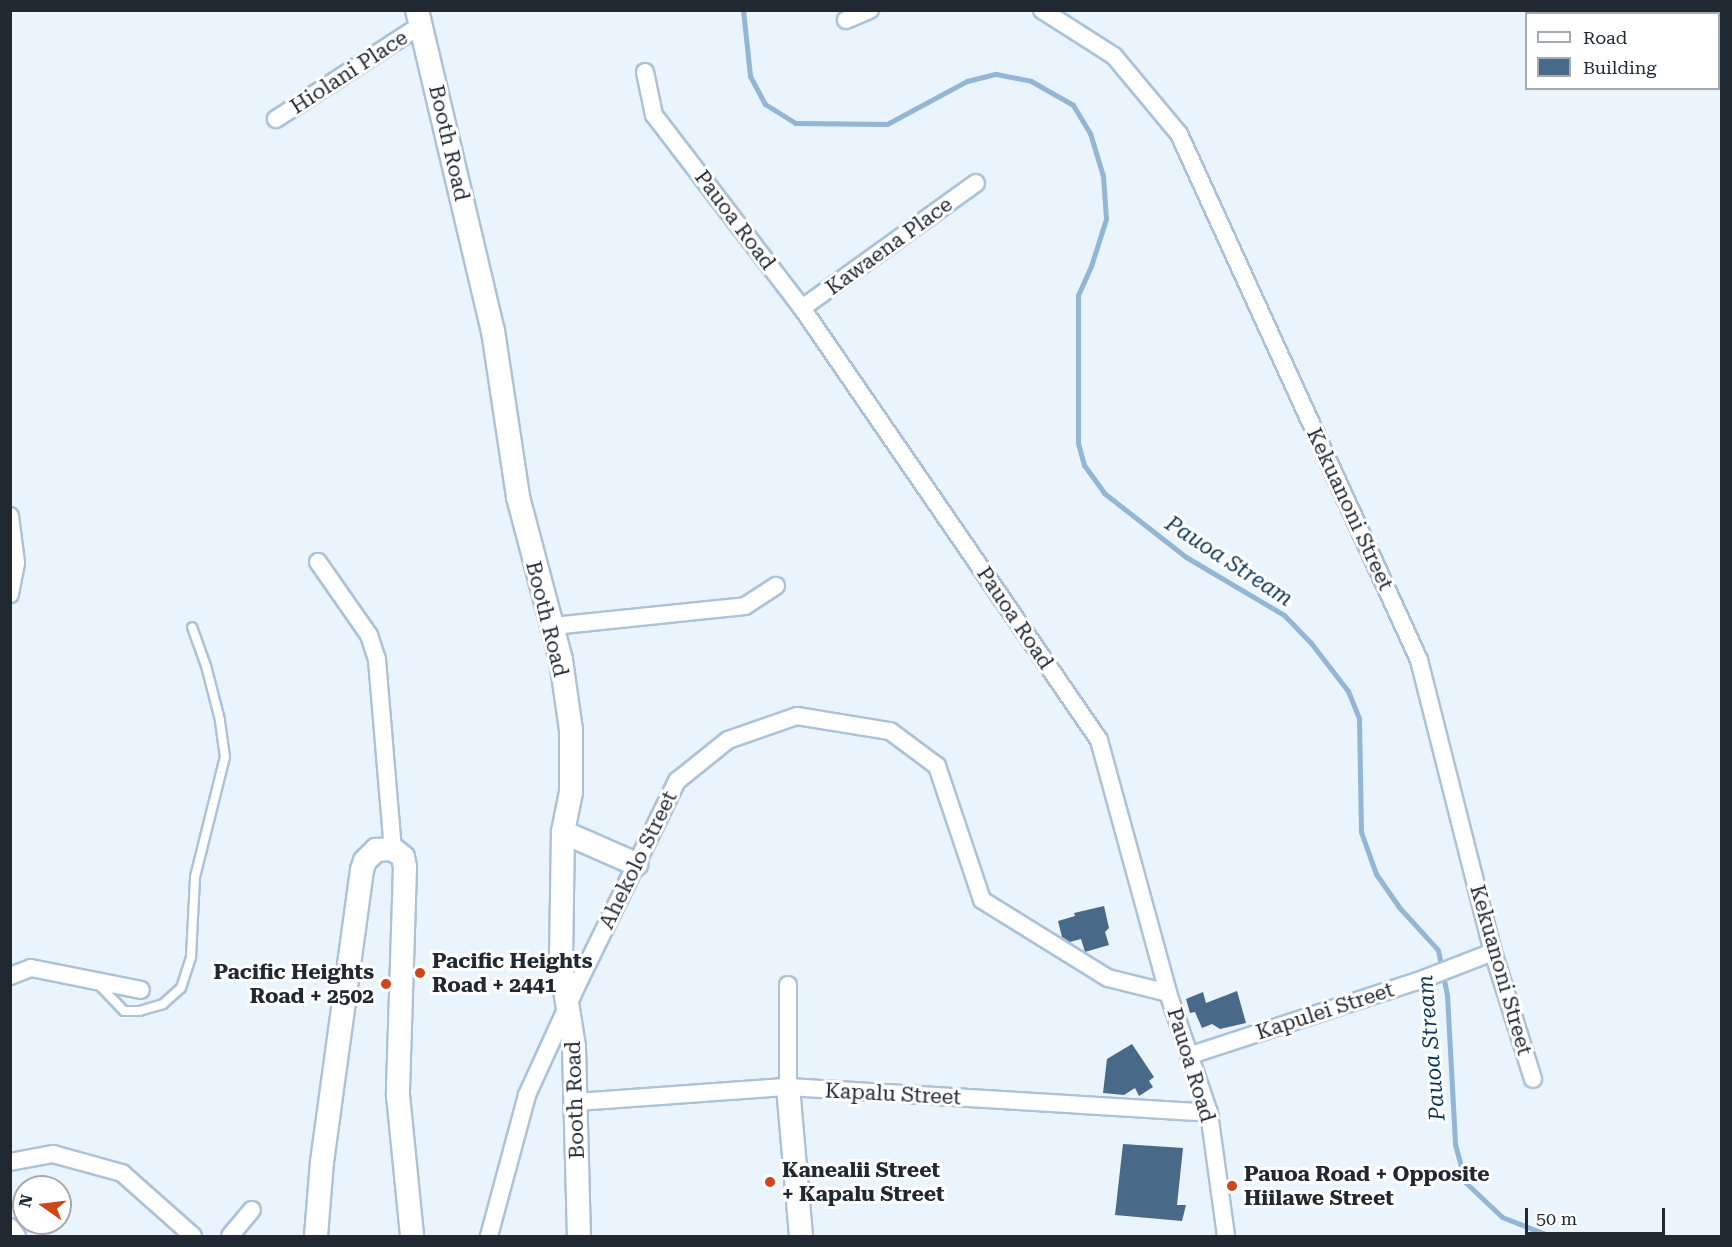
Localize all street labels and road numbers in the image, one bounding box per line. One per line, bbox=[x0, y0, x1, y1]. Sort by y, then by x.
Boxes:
street label: Hiolani Place bbox=[286, 25, 412, 119]
street label: Booth Road bbox=[423, 83, 475, 203]
street label: Pauoa Road bbox=[689, 165, 781, 275]
street label: Kawaena Place bbox=[821, 192, 957, 300]
street label: Kekuanoni Street bbox=[1301, 424, 1399, 594]
street label: Booth Road bbox=[520, 559, 574, 679]
street label: Pauoa Road bbox=[971, 562, 1059, 674]
street label: Ahekolo Street bbox=[594, 787, 682, 933]
street label: Kekuanoni Street bbox=[1465, 882, 1537, 1058]
street label: Kapulei Street bbox=[1253, 977, 1397, 1045]
street label: Pauoa Road bbox=[1162, 1005, 1220, 1125]
street label: Booth Road bbox=[560, 1040, 590, 1160]
street label: Kapalu Street bbox=[824, 1078, 962, 1110]

